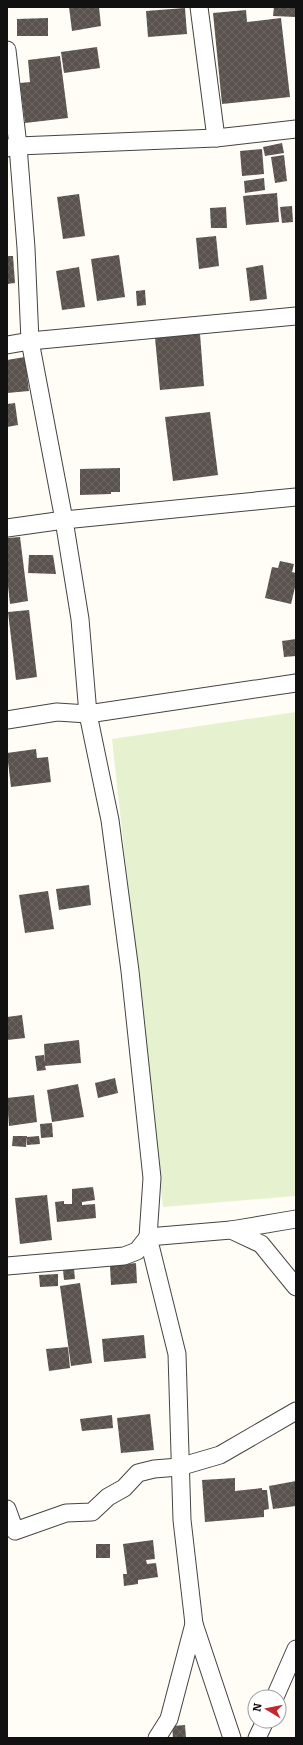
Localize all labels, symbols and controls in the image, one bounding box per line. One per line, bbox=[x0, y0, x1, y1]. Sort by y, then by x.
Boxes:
north arrow bbox=[247, 1689, 287, 1729]
text: N bbox=[251, 1702, 265, 1713]

